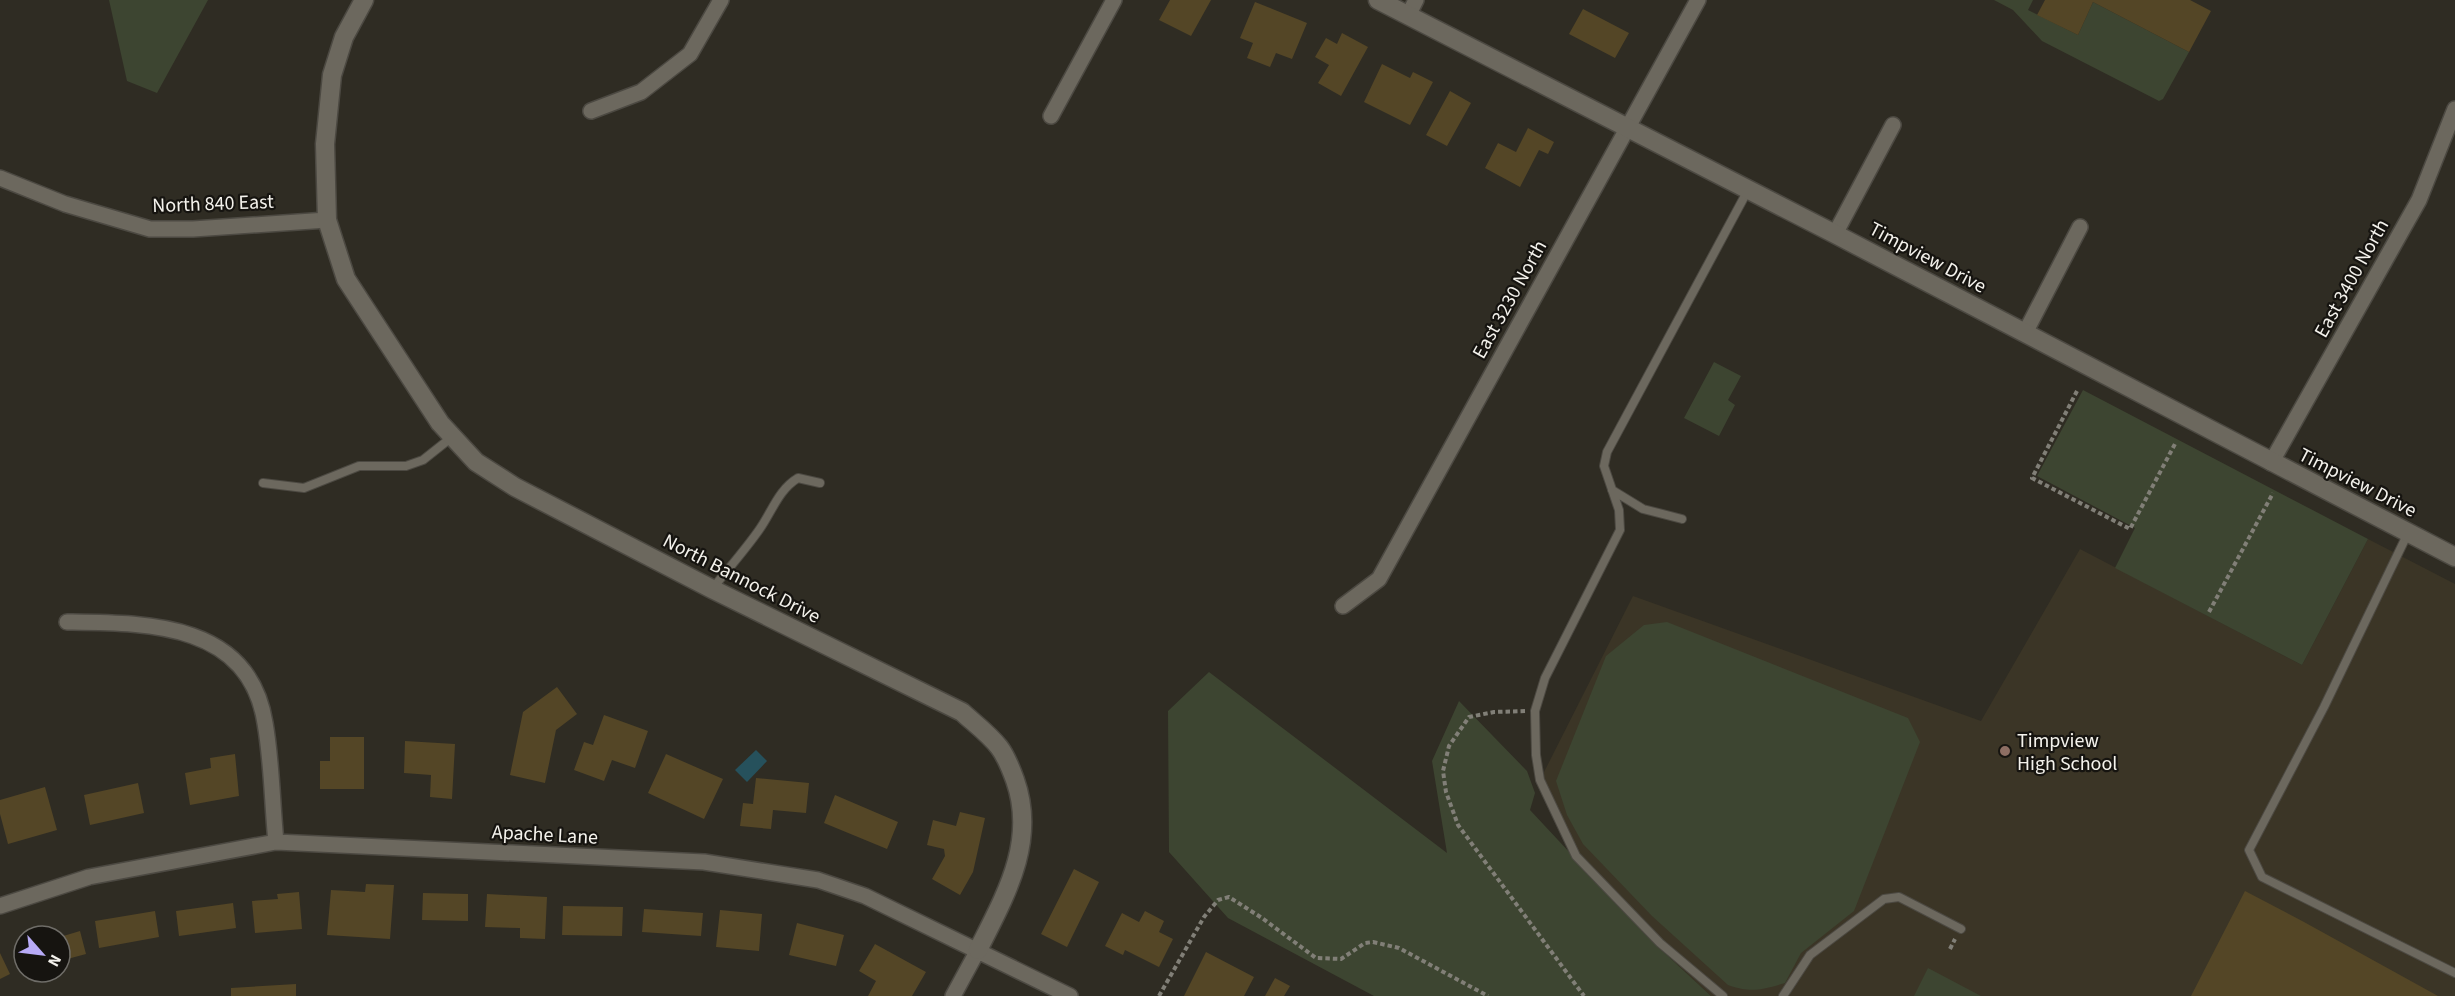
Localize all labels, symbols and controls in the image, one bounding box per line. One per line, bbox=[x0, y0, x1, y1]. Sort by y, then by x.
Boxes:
street label: North 840 East bbox=[152, 188, 274, 220]
street label: East 3400 North bbox=[2308, 214, 2396, 343]
street label: Timpview Drive bbox=[1864, 215, 1991, 301]
street label: East 3230 North bbox=[1466, 235, 1554, 364]
street label: Timpview Drive bbox=[2294, 441, 2422, 525]
street label: North Bannock Drive bbox=[658, 527, 825, 631]
place label: Timpview High School bbox=[2017, 727, 2117, 778]
marker: Timpview High School bbox=[1998, 744, 2012, 758]
street label: Apache Lane bbox=[491, 818, 599, 852]
north arrow bbox=[12, 924, 72, 984]
text: N bbox=[42, 951, 67, 970]

